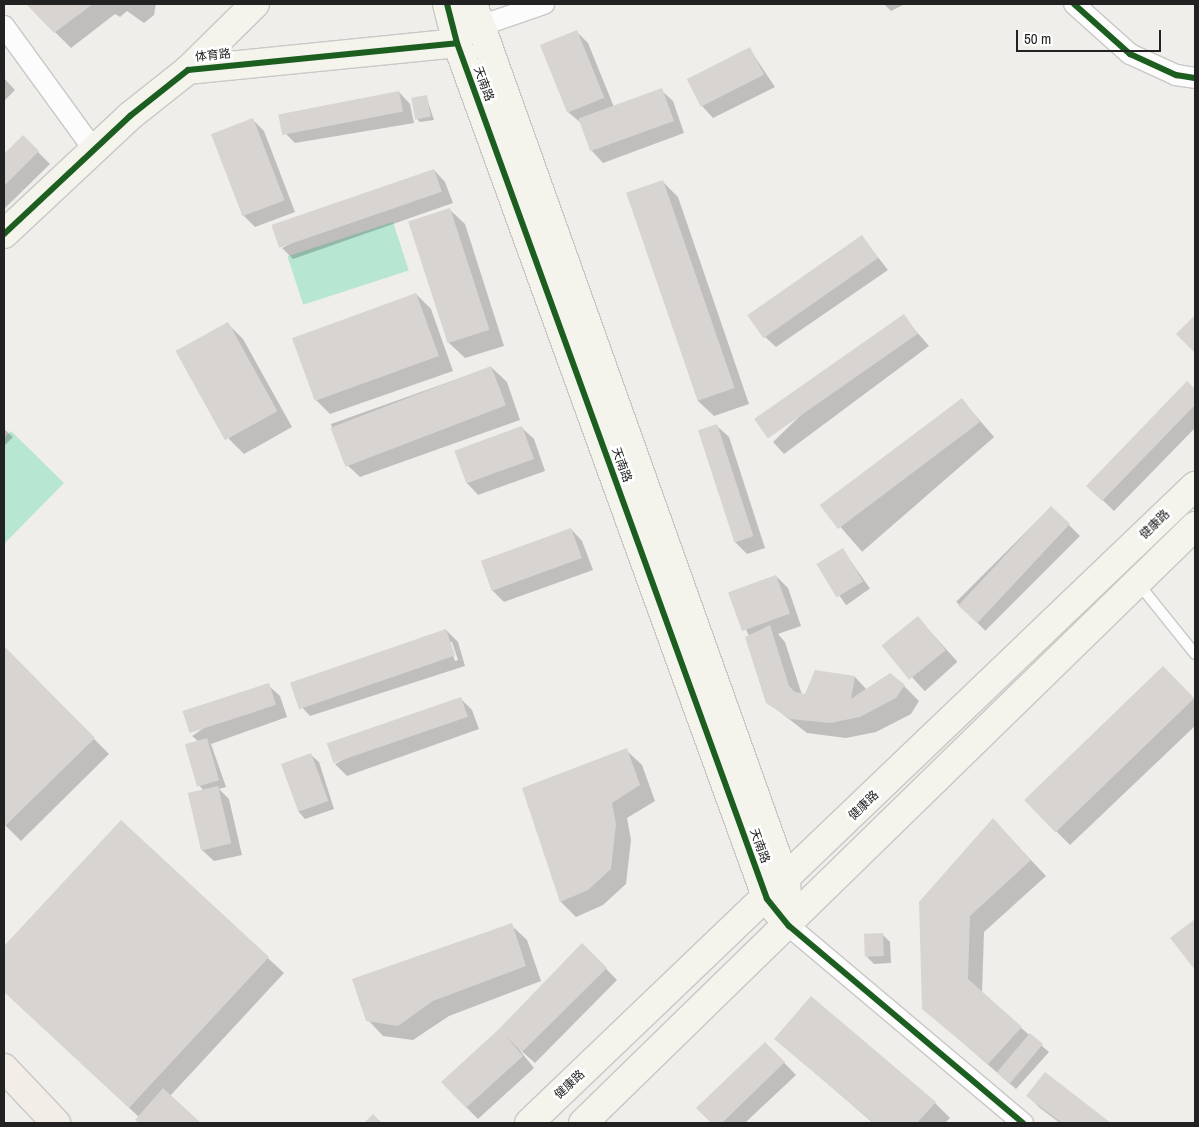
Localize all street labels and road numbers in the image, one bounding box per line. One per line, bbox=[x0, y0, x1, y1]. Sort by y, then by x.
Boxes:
street label: 体育路 bbox=[194, 47, 232, 65]
street label: 天南路 bbox=[470, 65, 496, 103]
street label: 天南路 bbox=[608, 446, 634, 484]
street label: 健康路 bbox=[1137, 507, 1173, 543]
street label: 健康路 bbox=[846, 788, 882, 824]
street label: 天南路 bbox=[746, 827, 772, 865]
street label: 健康路 bbox=[552, 1067, 588, 1103]

